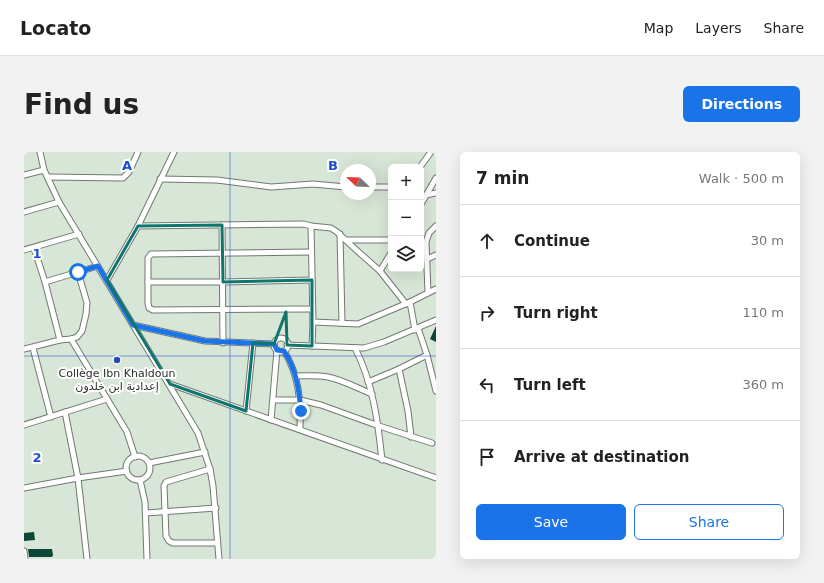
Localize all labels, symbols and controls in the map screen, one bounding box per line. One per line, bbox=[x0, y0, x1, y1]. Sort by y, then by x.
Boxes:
text: Locato bbox=[20, 17, 91, 39]
text: Map bbox=[644, 20, 673, 36]
text: Layers bbox=[695, 20, 742, 36]
text: Share bbox=[764, 20, 804, 36]
button: Directions bbox=[683, 86, 800, 122]
text: Find us bbox=[24, 88, 139, 121]
text: A bbox=[122, 158, 132, 173]
text: B bbox=[328, 158, 338, 173]
north arrow bbox=[340, 164, 376, 200]
map controls bbox=[388, 164, 424, 272]
button: + bbox=[388, 164, 424, 200]
text: 7 min bbox=[476, 168, 529, 188]
text: Walk · 500 m bbox=[699, 171, 784, 186]
button: − bbox=[388, 200, 424, 236]
icon: ahead bbox=[476, 230, 498, 252]
text: Continue bbox=[514, 232, 590, 250]
text: 30 m bbox=[751, 233, 784, 248]
button: layers bbox=[388, 236, 424, 272]
text: 1 bbox=[32, 246, 42, 261]
route start bbox=[69, 263, 87, 281]
icon: right bbox=[476, 302, 498, 324]
text: Turn right bbox=[514, 304, 598, 322]
text: 110 m bbox=[742, 305, 784, 320]
marker: Collège Ibn Khaldoun إعدادية ابن خلدون bbox=[112, 355, 122, 365]
place label: Collège Ibn Khaldoun إعدادية ابن خلدون bbox=[59, 367, 175, 393]
icon: left bbox=[476, 374, 498, 396]
text: Turn left bbox=[514, 376, 586, 394]
text: 360 m bbox=[742, 377, 784, 392]
route end bbox=[292, 402, 310, 420]
icon: arrive bbox=[476, 446, 498, 468]
text: Arrive at destination bbox=[514, 448, 689, 466]
text: 2 bbox=[32, 450, 42, 465]
button: Save bbox=[476, 504, 626, 540]
button: Share bbox=[634, 504, 784, 540]

